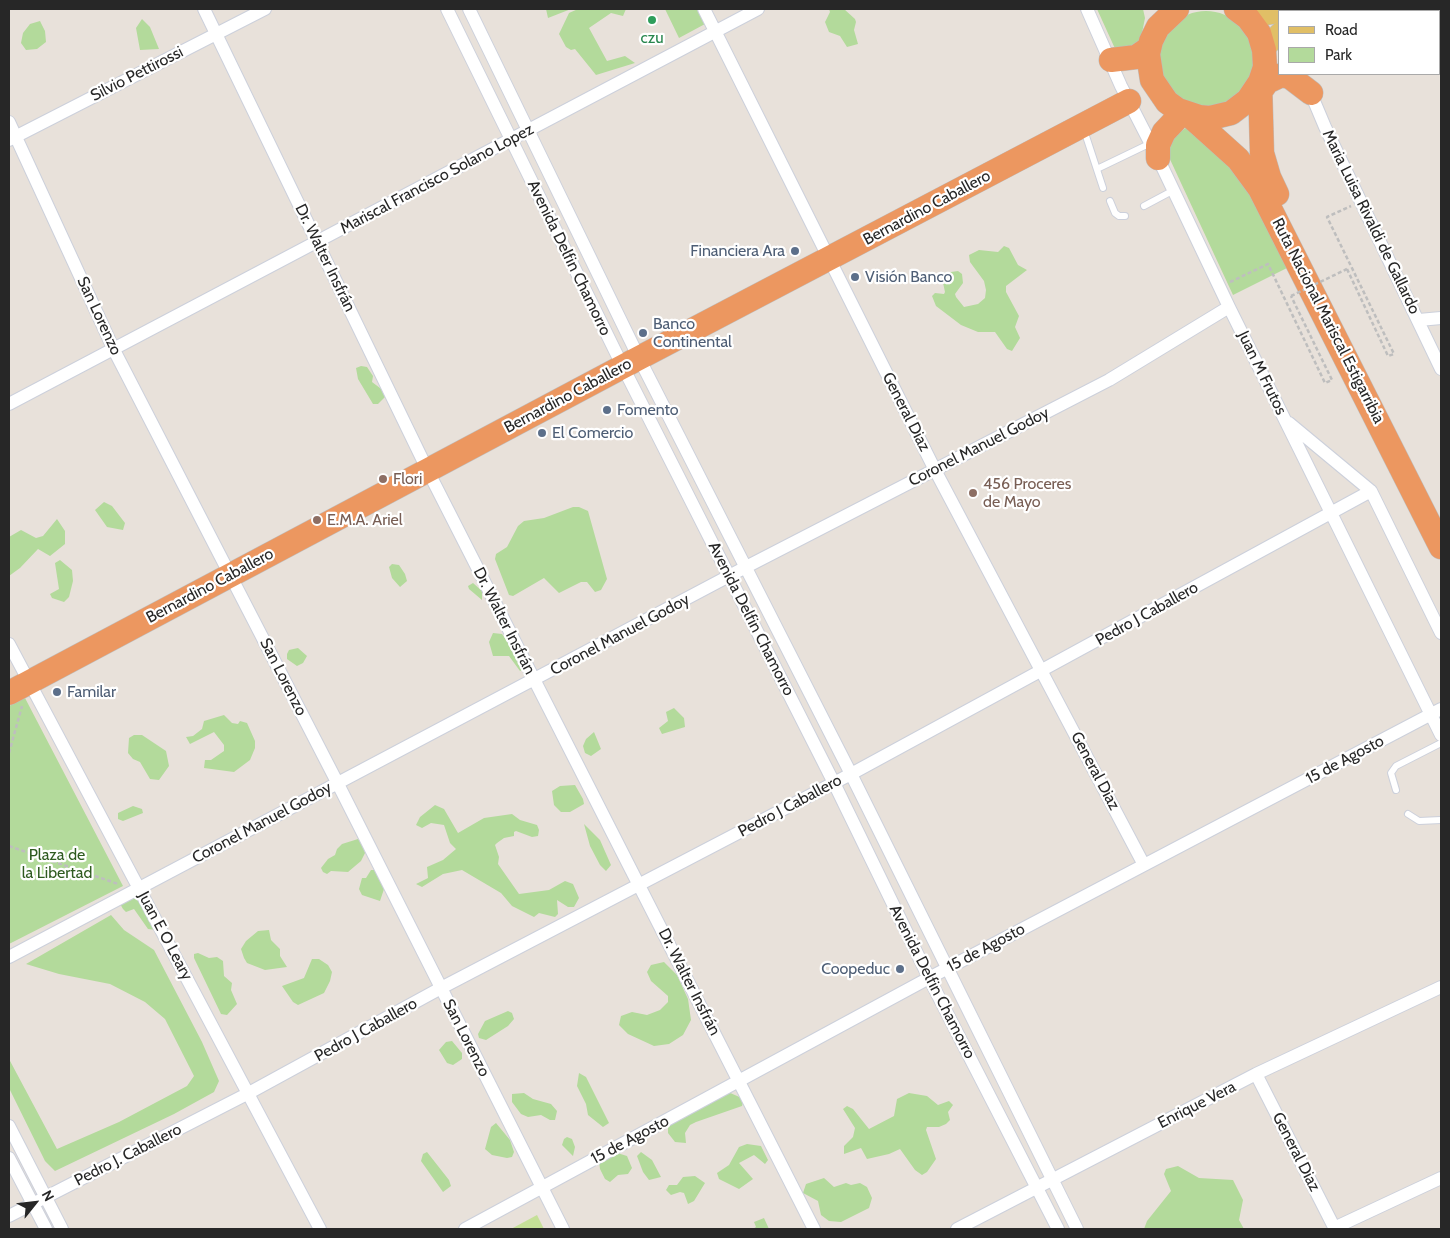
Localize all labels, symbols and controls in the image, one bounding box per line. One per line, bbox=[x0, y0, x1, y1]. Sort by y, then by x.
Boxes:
legend bbox=[1278, 10, 1440, 75]
marker: czu bbox=[646, 14, 658, 26]
text: Road bbox=[1325, 21, 1358, 39]
place label: czu bbox=[640, 28, 664, 48]
street label: Silvio Pettirossi bbox=[87, 42, 187, 106]
text: Park bbox=[1325, 46, 1352, 64]
street label: Mariscal Francisco Solano Lopez bbox=[337, 120, 537, 238]
street label: Maria Luisa Rivaldi de Gallardo bbox=[1318, 127, 1424, 317]
street label: Bernardino Caballero bbox=[860, 166, 994, 250]
street label: Avenida Delfin Chamorro bbox=[523, 177, 615, 339]
street label: Dr. Walter Insfrán bbox=[291, 201, 359, 315]
street label: Ruta Nacional Mariscal Estigarribia bbox=[1268, 215, 1388, 427]
place label: Financiera Ara bbox=[690, 241, 785, 261]
marker: Financiera Ara bbox=[789, 245, 801, 257]
place label: Visión Banco bbox=[865, 267, 952, 287]
marker: Visión Banco bbox=[849, 271, 861, 283]
street label: San Lorenzo bbox=[72, 274, 126, 358]
place label: Banco Continental bbox=[653, 314, 732, 352]
marker: Banco Continental bbox=[637, 327, 649, 339]
street label: Juan M Frutos bbox=[1233, 328, 1291, 418]
street label: Bernardino Caballero bbox=[501, 354, 635, 438]
street label: General Diaz bbox=[878, 369, 934, 455]
place label: Fomento bbox=[617, 400, 679, 420]
street label: Coronel Manuel Godoy bbox=[906, 403, 1052, 491]
marker: Fomento bbox=[601, 404, 613, 416]
place label: El Comercio bbox=[552, 423, 633, 443]
marker: El Comercio bbox=[536, 427, 548, 439]
place label: Flori bbox=[393, 469, 422, 489]
marker: Flori bbox=[377, 473, 389, 485]
place label: 456 Proceres de Mayo bbox=[983, 474, 1071, 512]
marker: 456 Proceres de Mayo bbox=[967, 487, 979, 499]
place label: E.M.A. Ariel bbox=[327, 510, 403, 530]
marker: E.M.A. Ariel bbox=[311, 514, 323, 526]
street label: Avenida Delfin Chamorro bbox=[704, 539, 798, 699]
street label: Bernardino Caballero bbox=[143, 544, 277, 628]
street label: Dr. Walter Insfrán bbox=[469, 564, 539, 678]
street label: Pedro J Caballero bbox=[1092, 578, 1202, 650]
street label: Coronel Manuel Godoy bbox=[547, 590, 693, 680]
street label: San Lorenzo bbox=[255, 635, 311, 719]
place label: Familar bbox=[67, 682, 116, 702]
marker: Familar bbox=[51, 686, 63, 698]
street label: General Diaz bbox=[1066, 728, 1124, 814]
street label: 15 de Agosto bbox=[1303, 731, 1387, 789]
street label: Pedro J Caballero bbox=[735, 771, 845, 841]
street label: Coronel Manuel Godoy bbox=[189, 778, 335, 868]
park label: Plaza de la Libertad bbox=[22, 845, 92, 883]
street label: Juan E O Leary bbox=[134, 888, 196, 984]
street label: Avenida Delfin Chamorro bbox=[885, 902, 979, 1062]
street label: 15 de Agosto bbox=[944, 919, 1028, 977]
street label: Dr. Walter Insfrán bbox=[654, 925, 724, 1039]
place label: Coopeduc bbox=[821, 959, 890, 979]
marker: Coopeduc bbox=[894, 963, 906, 975]
street label: Pedro J Caballero bbox=[311, 994, 421, 1066]
street label: San Lorenzo bbox=[438, 996, 494, 1080]
street label: Enrique Vera bbox=[1155, 1077, 1239, 1133]
street label: General Diaz bbox=[1268, 1109, 1324, 1195]
street label: 15 de Agosto bbox=[588, 1111, 672, 1169]
street label: Pedro J. Caballero bbox=[71, 1120, 185, 1190]
north arrow bbox=[10, 1178, 60, 1228]
text: N bbox=[38, 1187, 58, 1204]

